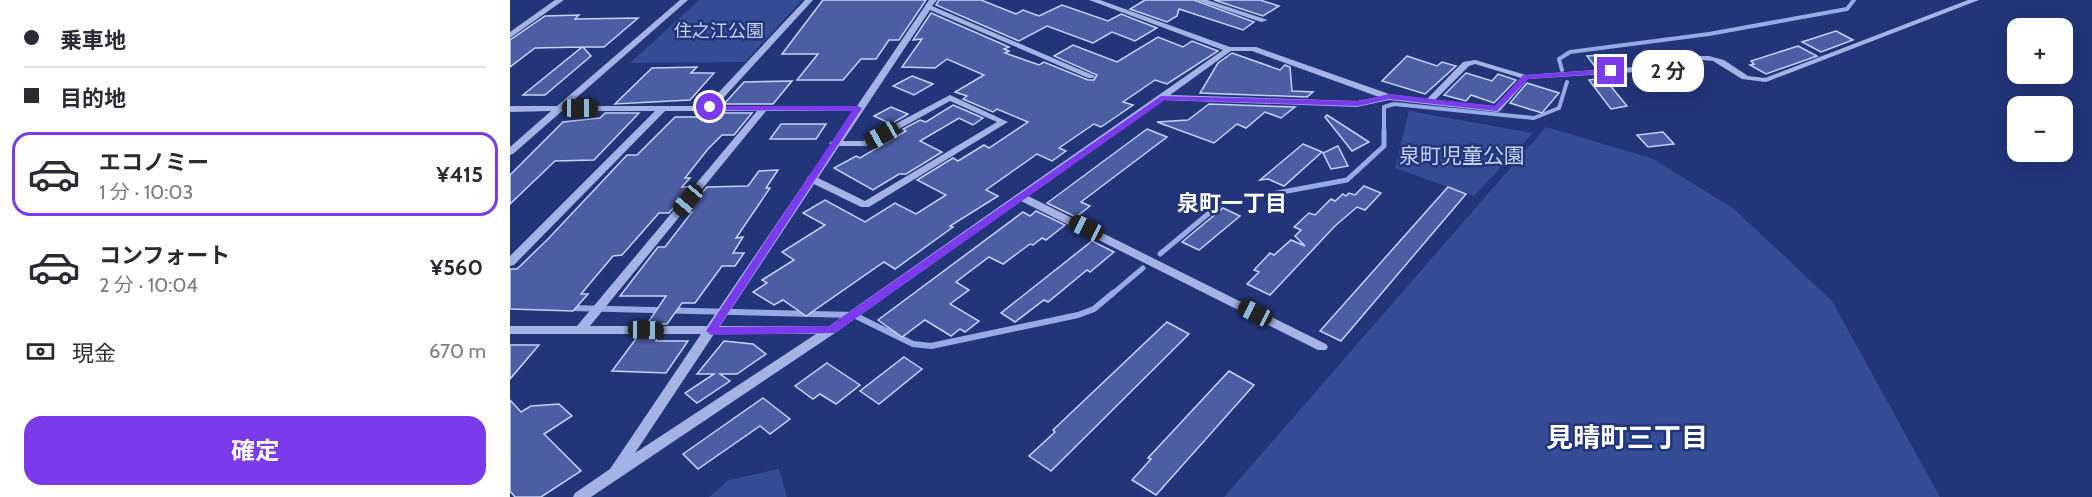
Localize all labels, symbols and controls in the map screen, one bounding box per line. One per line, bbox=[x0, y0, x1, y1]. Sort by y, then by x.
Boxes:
map controls bbox=[2007, 18, 2073, 162]
button: + bbox=[2007, 18, 2073, 84]
park label: 住之江公園 bbox=[674, 20, 764, 42]
text: 乗車地 bbox=[60, 27, 126, 54]
callout: 2 分 bbox=[1632, 50, 1704, 92]
route end bbox=[1597, 57, 1624, 84]
text: 2 分 bbox=[1650, 59, 1686, 83]
text: 目的地 bbox=[60, 85, 126, 112]
route start bbox=[696, 93, 723, 120]
button: − bbox=[2007, 96, 2073, 162]
car bbox=[562, 99, 598, 117]
car bbox=[862, 118, 902, 152]
park label: 泉町児童公園 bbox=[1399, 143, 1525, 168]
icon: car bbox=[27, 147, 81, 201]
text: エコノミー bbox=[99, 149, 209, 176]
text: ¥415 bbox=[436, 161, 483, 188]
text: 1 分 · 10:03 bbox=[99, 180, 193, 204]
car bbox=[670, 180, 706, 220]
district label: 泉町一丁目 bbox=[1177, 190, 1287, 217]
car bbox=[1066, 212, 1106, 244]
icon: car bbox=[27, 240, 81, 294]
text: コンフォート bbox=[99, 242, 230, 269]
text: ¥560 bbox=[430, 254, 483, 281]
text: 2 分 · 10:04 bbox=[99, 273, 198, 297]
car bbox=[1235, 297, 1275, 329]
car bbox=[628, 321, 664, 339]
icon: cash bbox=[24, 335, 57, 368]
text: 670 m bbox=[429, 339, 486, 363]
text: 現金 bbox=[72, 340, 116, 367]
button: 確定 bbox=[24, 416, 486, 485]
district label: 見晴町三丁目 bbox=[1546, 421, 1708, 454]

